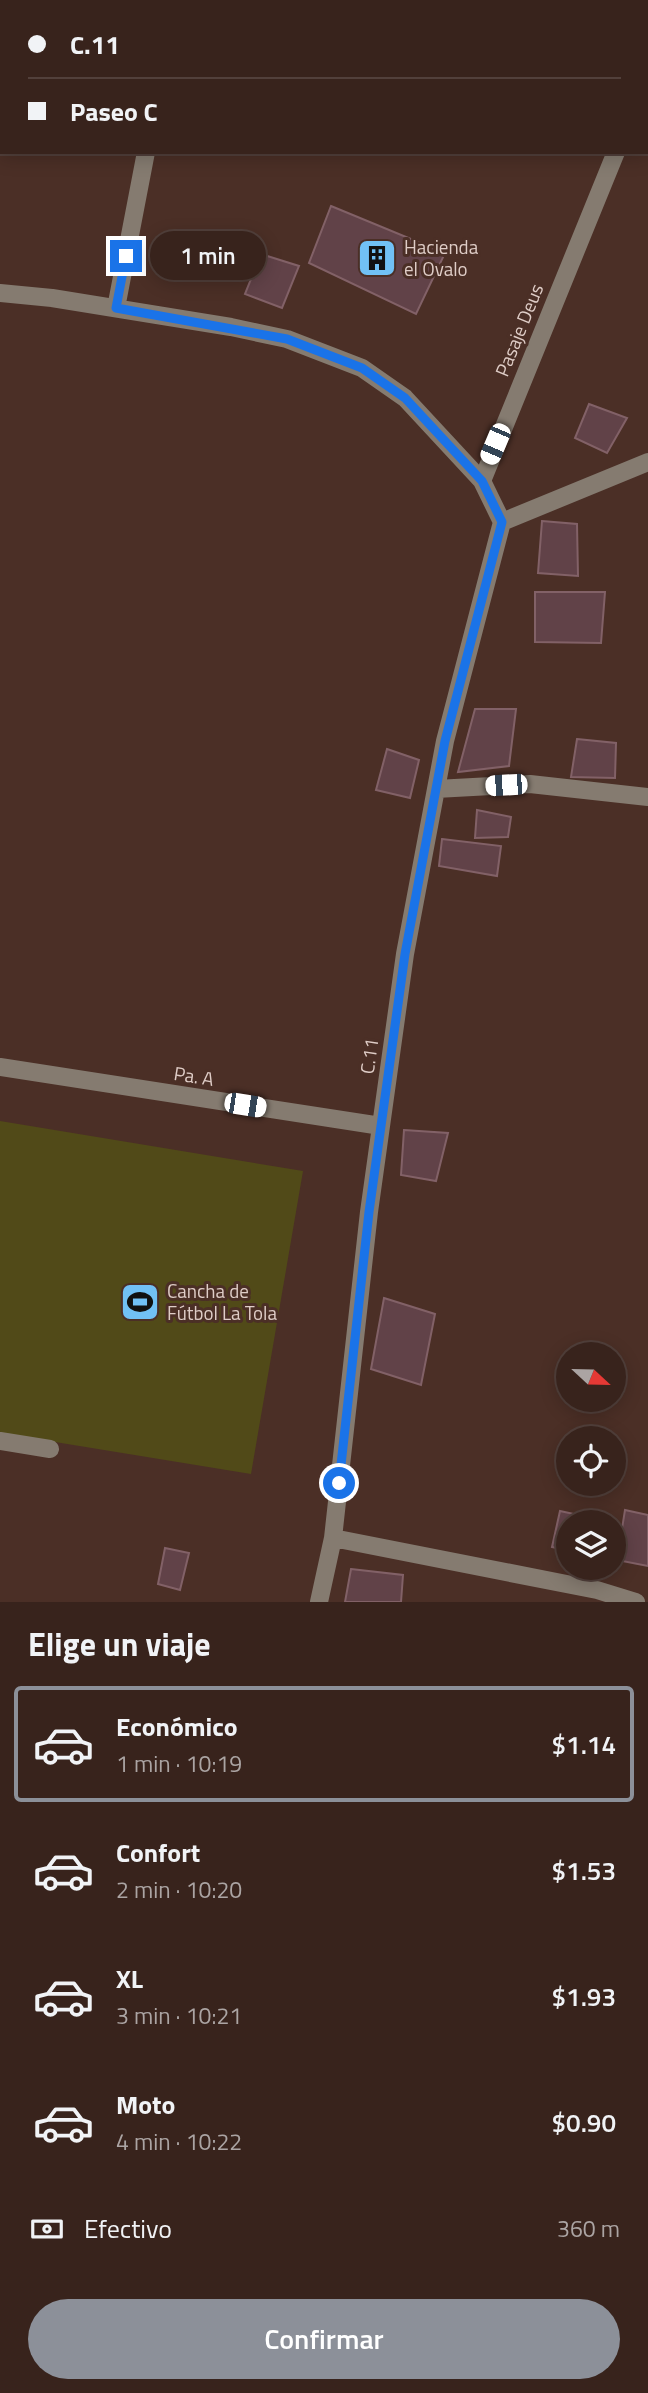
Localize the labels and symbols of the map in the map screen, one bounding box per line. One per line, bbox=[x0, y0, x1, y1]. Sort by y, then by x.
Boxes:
callout: 1 min bbox=[150, 232, 266, 280]
place label: Hacienda el Ovalo bbox=[404, 232, 479, 283]
building icon: Hacienda el Ovalo bbox=[356, 237, 398, 279]
route end bbox=[110, 240, 142, 272]
street label: Pasaje Deus bbox=[487, 279, 550, 381]
car bbox=[478, 421, 513, 467]
car bbox=[485, 773, 528, 797]
street label: C.11 bbox=[352, 1036, 385, 1076]
street label: Pa. A bbox=[172, 1058, 216, 1093]
car bbox=[223, 1091, 268, 1119]
place label: Cancha de Fútbol La Tola bbox=[167, 1276, 277, 1327]
sports icon: Cancha de Fútbol La Tola bbox=[119, 1281, 161, 1323]
north arrow bbox=[556, 1342, 626, 1412]
route start bbox=[323, 1467, 355, 1499]

